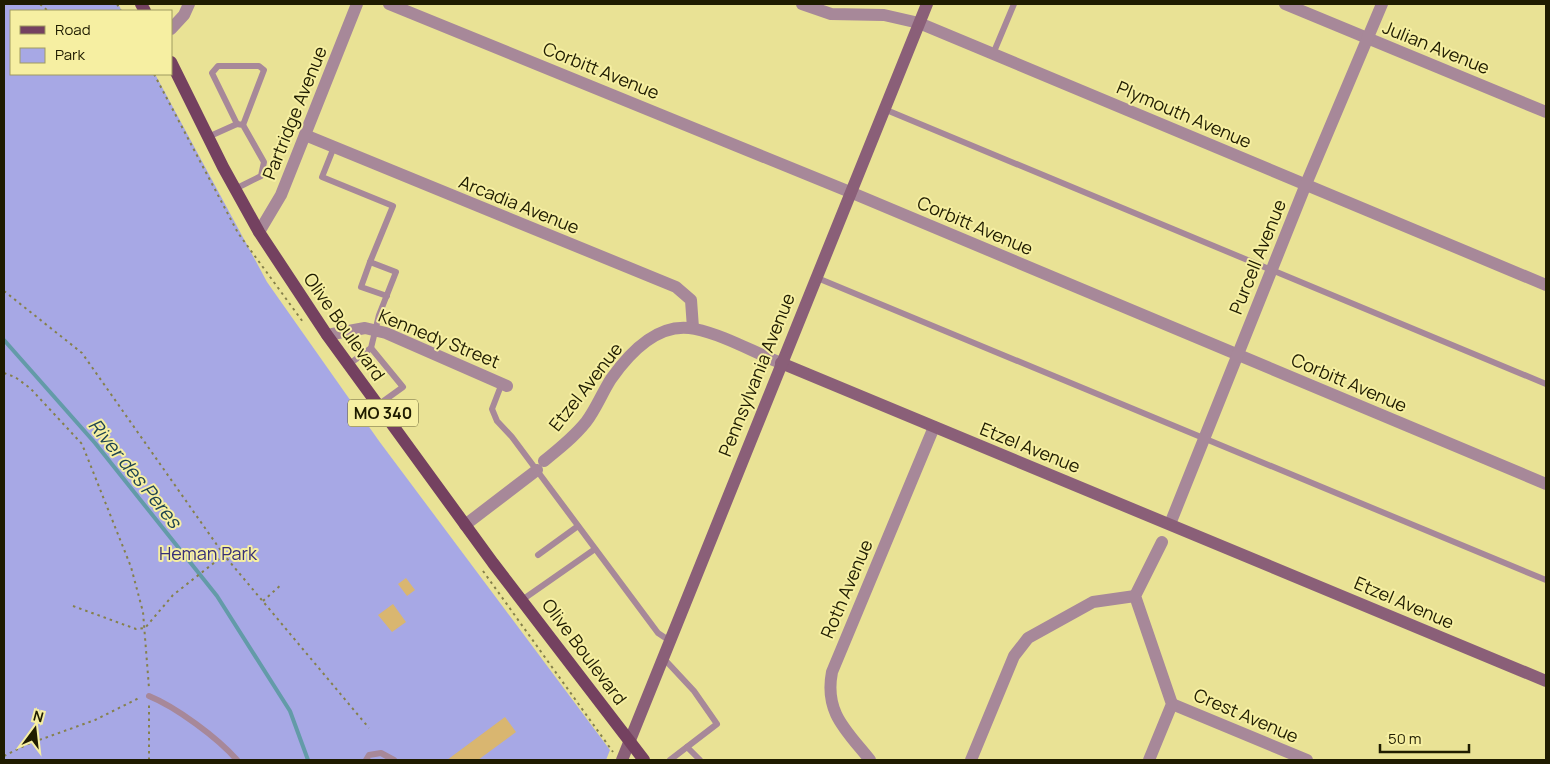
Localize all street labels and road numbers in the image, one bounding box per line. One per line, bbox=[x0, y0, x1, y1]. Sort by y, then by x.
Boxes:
street label: Julian Avenue bbox=[1379, 15, 1493, 79]
street label: Corbitt Avenue bbox=[540, 36, 663, 104]
street label: Partridge Avenue bbox=[256, 42, 332, 183]
street label: Plymouth Avenue bbox=[1113, 75, 1255, 153]
street label: Arcadia Avenue bbox=[456, 169, 583, 239]
street label: Corbitt Avenue bbox=[914, 190, 1037, 260]
street label: Purcell Avenue bbox=[1223, 196, 1291, 318]
street label: Olive Boulevard bbox=[299, 268, 391, 385]
street label: Pennsylvania Avenue bbox=[712, 289, 800, 460]
street label: Kennedy Street bbox=[375, 303, 504, 373]
street label: Etzel Avenue bbox=[543, 337, 627, 436]
street label: Corbitt Avenue bbox=[1288, 347, 1411, 417]
road number: MO 340 bbox=[348, 399, 418, 426]
street label: Etzel Avenue bbox=[977, 416, 1084, 478]
street label: Roth Avenue bbox=[814, 536, 878, 642]
street label: Etzel Avenue bbox=[1351, 570, 1458, 634]
street label: Olive Boulevard bbox=[537, 594, 632, 709]
street label: Crest Avenue bbox=[1190, 682, 1302, 748]

